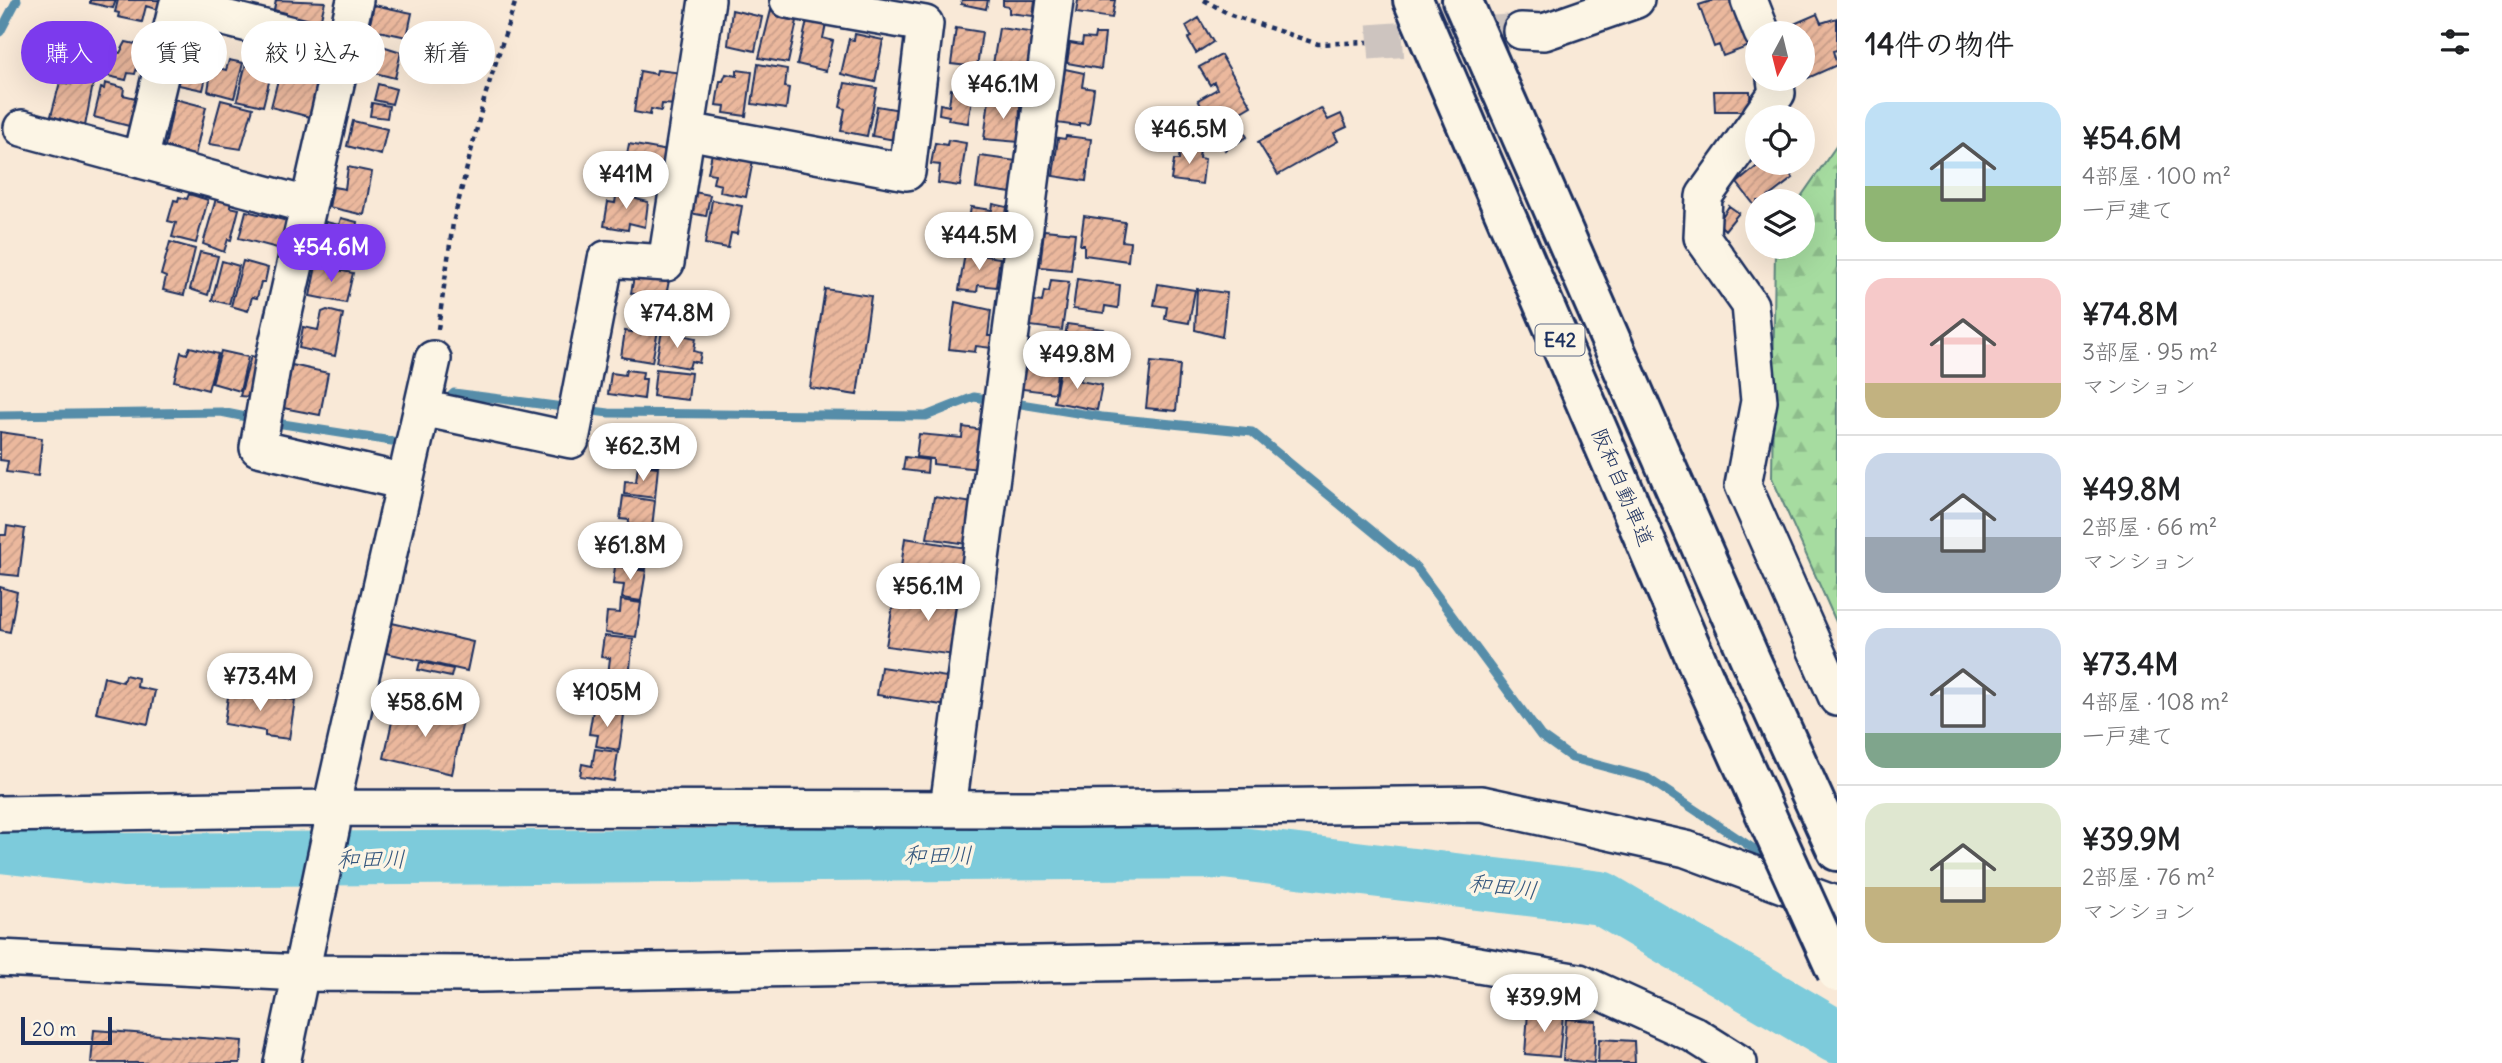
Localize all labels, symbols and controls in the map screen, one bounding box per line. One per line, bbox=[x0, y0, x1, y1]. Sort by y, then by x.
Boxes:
chip: 購入 bbox=[21, 21, 117, 84]
chip: 賃貸 bbox=[131, 21, 227, 84]
chip: 絞り込み bbox=[241, 21, 385, 84]
chip: 新着 bbox=[399, 21, 495, 84]
north arrow bbox=[1745, 21, 1815, 91]
map controls bbox=[1745, 21, 1815, 259]
icon: filters bbox=[2436, 23, 2474, 61]
text: 14件の物件 bbox=[1865, 25, 2014, 63]
pin: ¥46.1M bbox=[946, 61, 1060, 121]
text: ¥46.1M bbox=[967, 69, 1039, 98]
button: locate bbox=[1745, 105, 1815, 175]
pin: ¥46.5M bbox=[1132, 106, 1246, 166]
text: ¥46.5M bbox=[1151, 114, 1227, 143]
text: ¥54.6M bbox=[2082, 119, 2182, 157]
icon: home bbox=[1921, 130, 2005, 214]
pin: ¥41M bbox=[585, 152, 667, 211]
text: ¥41M bbox=[599, 159, 653, 188]
text: 4部屋 · 100 m² bbox=[2082, 161, 2231, 190]
button: layers bbox=[1745, 189, 1815, 259]
text: 一戸建て bbox=[2082, 195, 2174, 224]
pin: ¥44.5M bbox=[922, 212, 1036, 272]
text: ¥44.5M bbox=[941, 220, 1017, 249]
pin: ¥54.6M bbox=[274, 224, 388, 284]
text: ¥54.6M bbox=[293, 232, 369, 261]
pin: ¥74.8M bbox=[620, 290, 734, 350]
text: ¥74.8M bbox=[2082, 295, 2179, 333]
text: ¥74.8M bbox=[640, 298, 714, 327]
icon: home bbox=[1921, 306, 2005, 390]
road number: E42 bbox=[1536, 324, 1584, 356]
pin: ¥49.8M bbox=[1020, 332, 1134, 391]
text: 3部屋 · 95 m² bbox=[2082, 337, 2218, 366]
text: ¥49.8M bbox=[1039, 339, 1115, 368]
text: マンション bbox=[2082, 371, 2196, 400]
pin: ¥62.3M bbox=[586, 424, 700, 483]
street label: 阪和自動車道 bbox=[1586, 424, 1660, 550]
text: ¥62.3M bbox=[605, 431, 681, 460]
text: ¥49.8M bbox=[2082, 470, 2181, 508]
icon: home bbox=[1921, 481, 2005, 565]
text: 2部屋 · 66 m² bbox=[2082, 512, 2217, 541]
pin: ¥61.8M bbox=[573, 522, 687, 582]
text: ¥61.8M bbox=[594, 530, 666, 559]
text: マンション bbox=[2082, 546, 2196, 575]
pin: ¥56.1M bbox=[871, 564, 985, 623]
text: ¥56.1M bbox=[892, 571, 964, 600]
text: ¥73.4M bbox=[2082, 645, 2179, 683]
pin: ¥73.4M bbox=[203, 654, 317, 713]
icon: home bbox=[1921, 656, 2005, 740]
text: ¥73.4M bbox=[223, 661, 297, 690]
pin: ¥105M bbox=[558, 670, 656, 729]
text: ¥105M bbox=[572, 677, 642, 706]
pin: ¥58.6M bbox=[368, 680, 482, 739]
text: ¥58.6M bbox=[387, 687, 463, 716]
text: 4部屋 · 108 m² bbox=[2082, 687, 2229, 716]
text: 一戸建て bbox=[2082, 721, 2174, 750]
text: ¥39.9M bbox=[2082, 820, 2181, 858]
icon: home bbox=[1921, 831, 2005, 915]
water label: 和田川 bbox=[904, 840, 973, 869]
water label: 和田川 bbox=[337, 844, 406, 873]
text: 2部屋 · 76 m² bbox=[2082, 862, 2215, 891]
water label: 和田川 bbox=[1467, 867, 1539, 905]
text: マンション bbox=[2082, 896, 2196, 925]
pin: ¥39.9M bbox=[1487, 974, 1601, 1034]
text: ¥39.9M bbox=[1506, 982, 1582, 1011]
scale bar bbox=[21, 1014, 112, 1046]
text: 20 m bbox=[32, 1017, 76, 1041]

